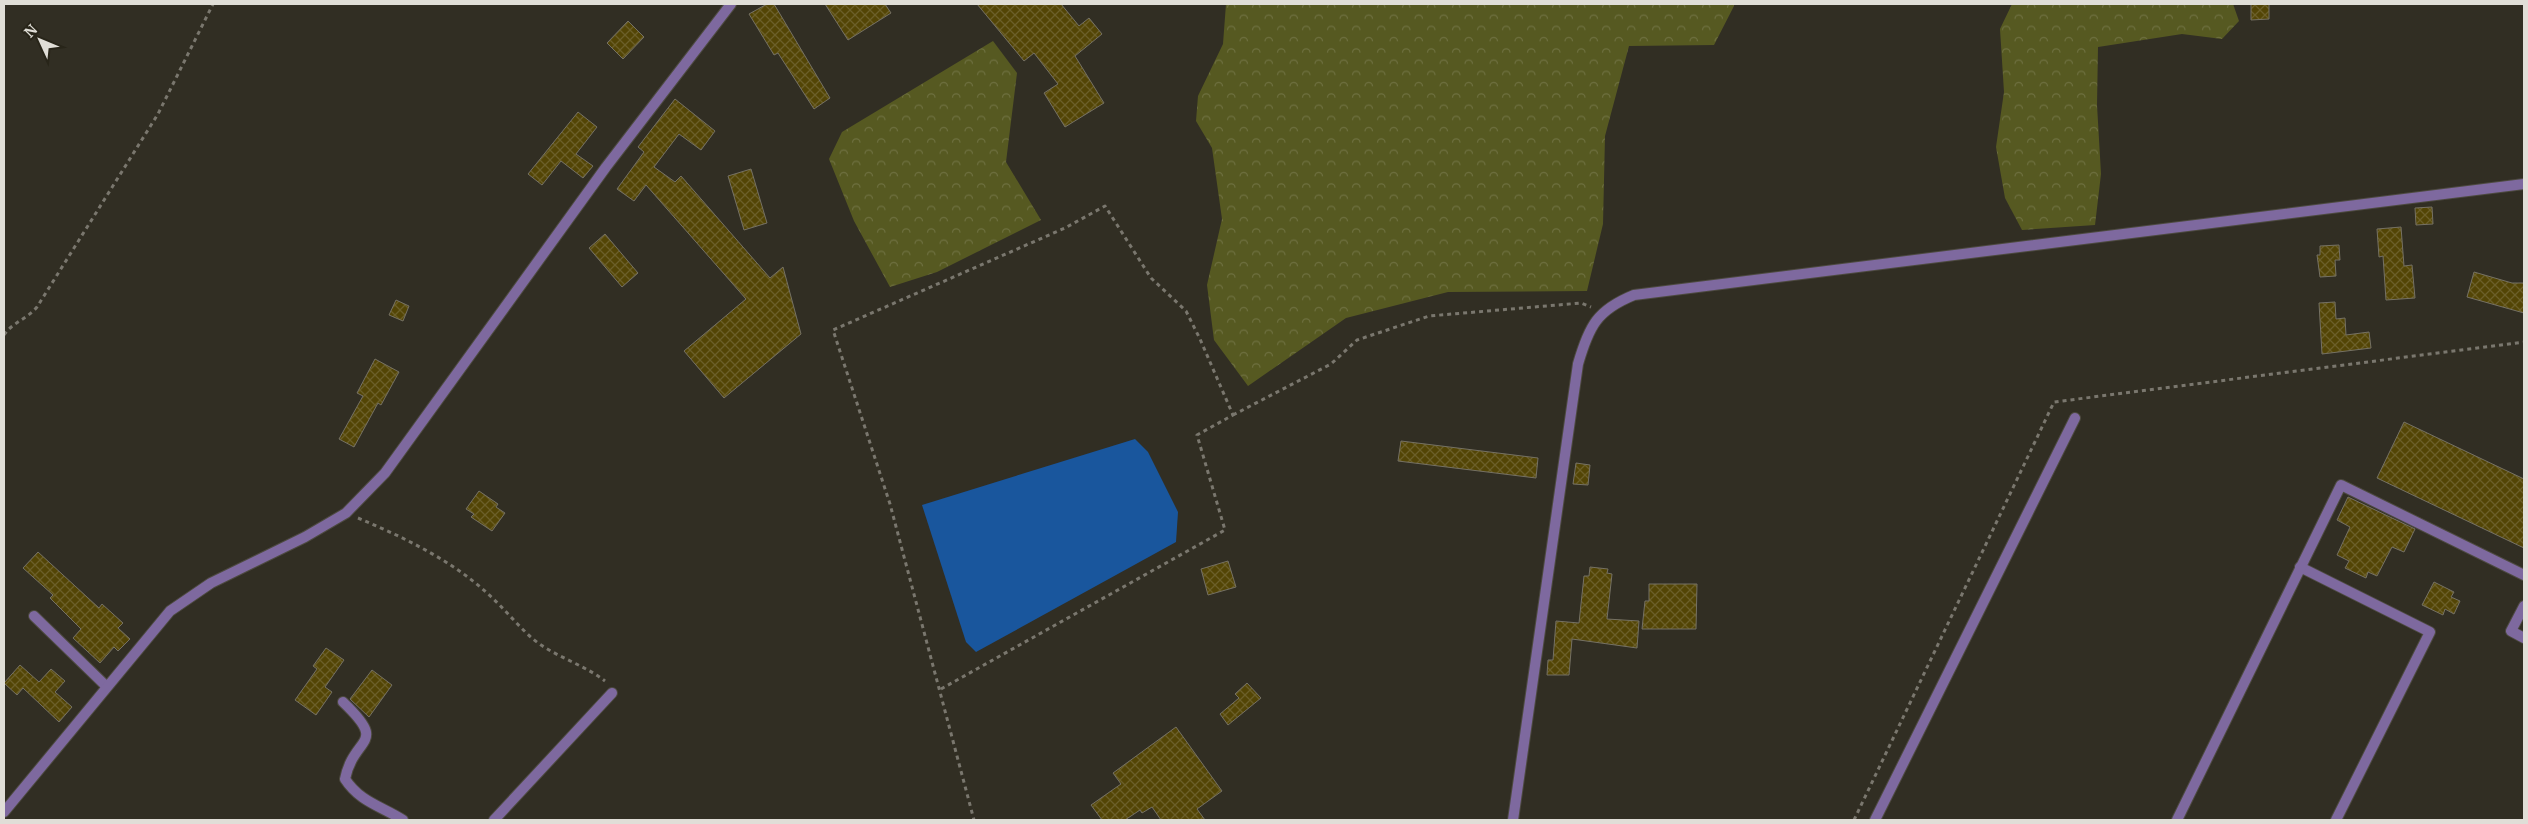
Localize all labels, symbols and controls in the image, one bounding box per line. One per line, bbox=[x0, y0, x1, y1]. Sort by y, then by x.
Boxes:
north arrow bbox=[15, 15, 65, 65]
text: N bbox=[20, 21, 41, 41]

